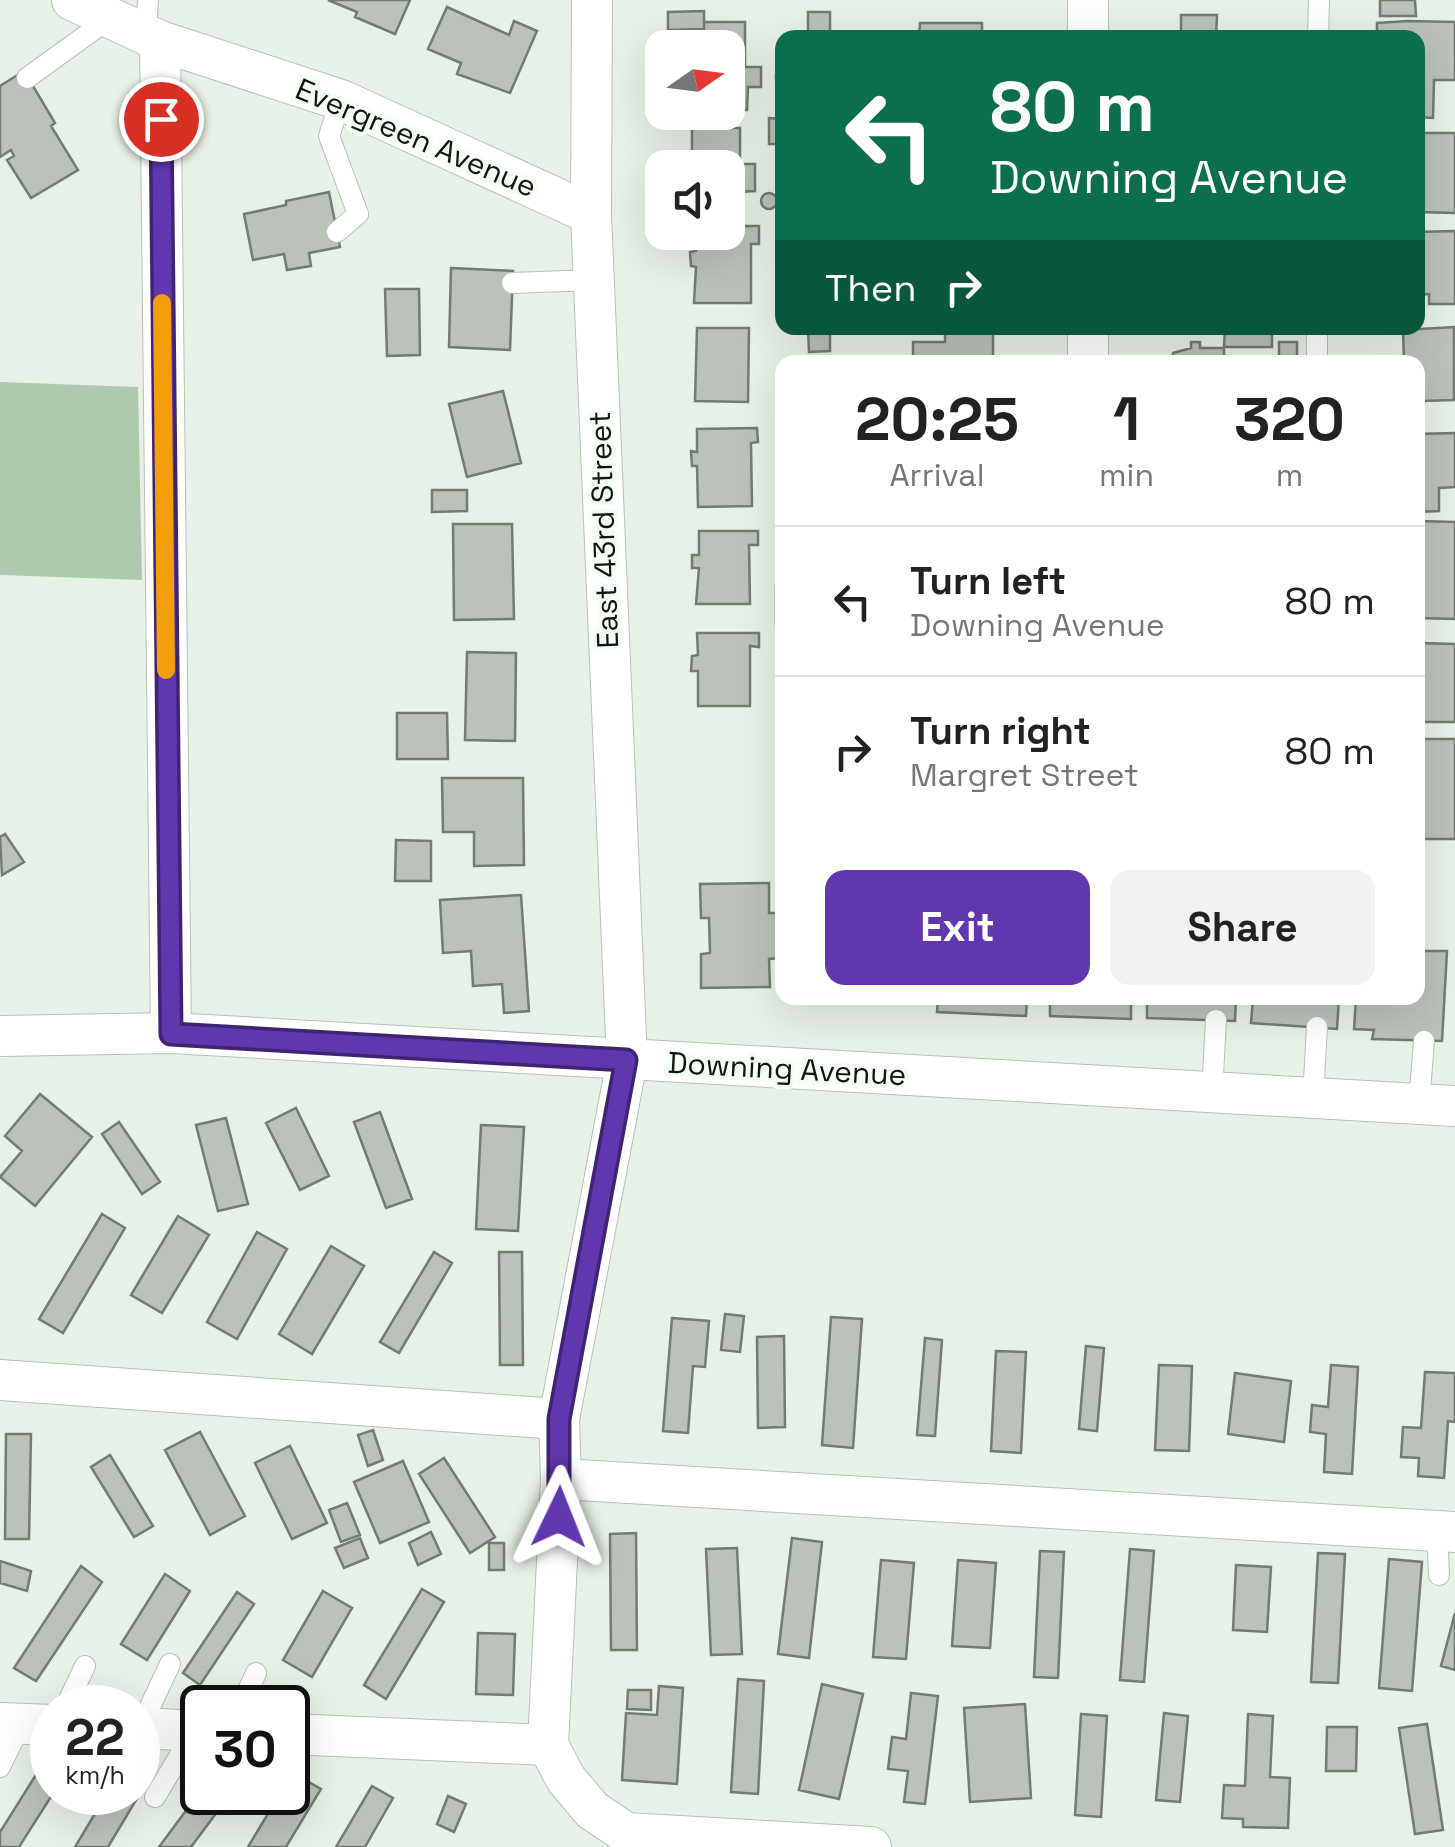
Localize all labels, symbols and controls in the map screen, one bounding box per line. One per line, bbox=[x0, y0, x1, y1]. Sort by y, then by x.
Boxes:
north arrow bbox=[645, 30, 745, 130]
map controls bbox=[645, 30, 745, 250]
text: 80 m bbox=[990, 62, 1155, 151]
street label: Evergreen Avenue bbox=[290, 69, 543, 206]
icon: left bbox=[825, 70, 955, 200]
pin bbox=[119, 77, 204, 162]
icon: arrive bbox=[134, 92, 189, 147]
text: Downing Avenue bbox=[990, 149, 1348, 206]
button: sound bbox=[645, 150, 745, 250]
icon: right bbox=[936, 260, 991, 315]
text: Then bbox=[825, 264, 916, 312]
text: 20:25 bbox=[855, 381, 1019, 458]
text: 1 bbox=[1113, 381, 1140, 458]
text: 320 bbox=[1234, 381, 1345, 458]
street label: East 43rd Street bbox=[580, 411, 627, 649]
text: Arrival bbox=[889, 455, 985, 495]
text: min bbox=[1099, 455, 1154, 495]
text: m bbox=[1276, 455, 1303, 495]
text: Turn left bbox=[910, 557, 1066, 605]
icon: left bbox=[825, 574, 880, 629]
text: 80 m bbox=[1285, 577, 1375, 625]
text: Downing Avenue bbox=[910, 605, 1165, 645]
text: Turn right bbox=[910, 707, 1091, 755]
icon: right bbox=[825, 724, 880, 779]
text: 80 m bbox=[1285, 727, 1375, 775]
text: Margret Street bbox=[910, 755, 1139, 795]
button: Exit bbox=[825, 870, 1090, 985]
button: Share bbox=[1110, 870, 1375, 985]
street label: Downing Avenue bbox=[667, 1043, 907, 1094]
position arrow bbox=[507, 1465, 611, 1569]
speed limit sign: 30 bbox=[180, 1685, 310, 1815]
text: 22 bbox=[65, 1706, 125, 1770]
text: km/h bbox=[65, 1759, 125, 1791]

